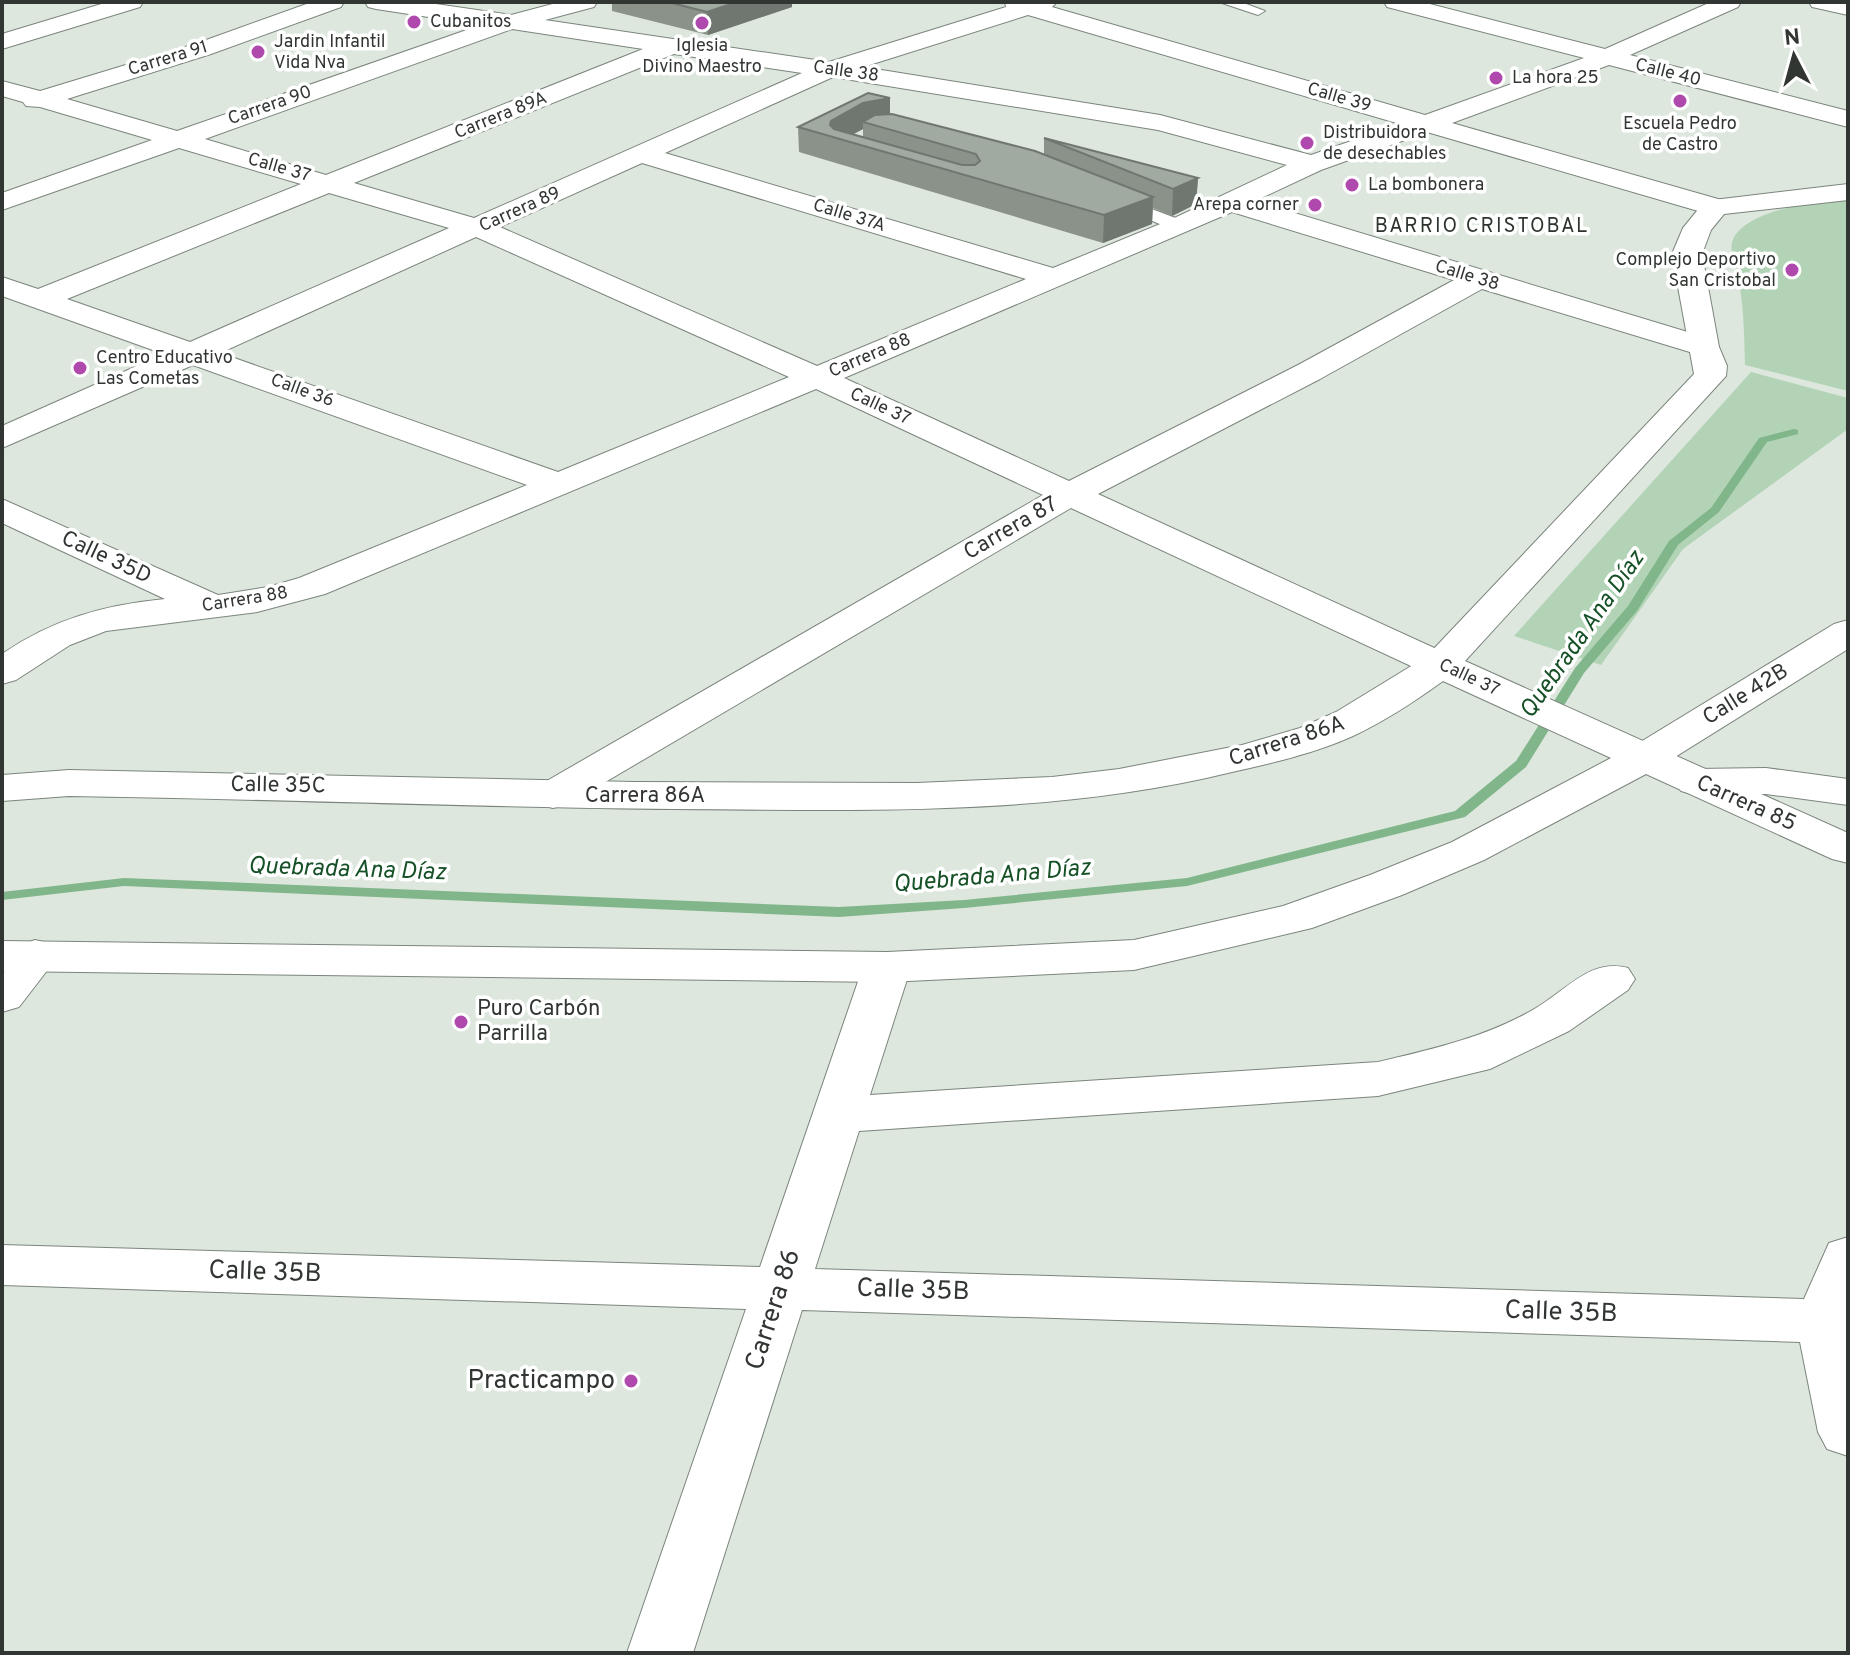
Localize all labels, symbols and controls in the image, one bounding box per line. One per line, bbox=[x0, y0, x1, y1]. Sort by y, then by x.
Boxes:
place label: Cubanitos bbox=[430, 11, 512, 34]
marker: Cubanitos bbox=[405, 13, 423, 31]
marker: Iglesia Divino Maestro bbox=[693, 14, 711, 32]
north arrow bbox=[1754, 16, 1834, 96]
text: N bbox=[1783, 24, 1801, 53]
place label: Jardin Infantil Vida Nva bbox=[274, 31, 386, 75]
place label: Iglesia Divino Maestro bbox=[642, 35, 762, 79]
street label: Carrera 91 bbox=[125, 36, 211, 82]
marker: Jardin Infantil Vida Nva bbox=[249, 43, 267, 61]
street label: Calle 40 bbox=[1633, 54, 1703, 92]
street label: Calle 38 bbox=[812, 56, 880, 88]
place label: La hora 25 bbox=[1512, 67, 1599, 90]
marker: La hora 25 bbox=[1487, 69, 1505, 87]
street label: Calle 39 bbox=[1304, 78, 1374, 118]
street label: Carrera 90 bbox=[225, 81, 315, 131]
street label: Carrera 89A bbox=[451, 87, 551, 145]
marker: Escuela Pedro de Castro bbox=[1671, 92, 1689, 110]
place label: Escuela Pedro de Castro bbox=[1623, 113, 1737, 157]
place label: Distribuidora de desechables bbox=[1323, 122, 1446, 166]
marker: Distribuidora de desechables bbox=[1298, 134, 1316, 152]
street label: Calle 37 bbox=[245, 148, 313, 188]
place label: La bombonera bbox=[1368, 174, 1484, 197]
marker: La bombonera bbox=[1343, 176, 1361, 194]
street label: Carrera 89 bbox=[476, 182, 564, 238]
street label: Calle 37A bbox=[810, 194, 888, 238]
place label: Arepa corner bbox=[1193, 194, 1299, 217]
marker: Arepa corner bbox=[1306, 196, 1324, 214]
district label: BARRIO CRISTOBAL bbox=[1375, 214, 1589, 240]
place label: Complejo Deportivo San Cristobal bbox=[1616, 249, 1776, 293]
street label: Calle 38 bbox=[1432, 255, 1502, 297]
marker: Complejo Deportivo San Cristobal bbox=[1783, 261, 1801, 279]
street label: Carrera 88 bbox=[825, 328, 915, 384]
place label: Centro Educativo Las Cometas bbox=[96, 347, 233, 391]
marker: Centro Educativo Las Cometas bbox=[71, 359, 89, 377]
street label: Calle 36 bbox=[267, 369, 337, 413]
street label: Calle 37 bbox=[846, 383, 914, 431]
street label: Carrera 87 bbox=[959, 491, 1063, 567]
street label: Calle 35D bbox=[57, 525, 155, 591]
water label: Quebrada Ana Díaz bbox=[1514, 544, 1653, 725]
street label: Carrera 88 bbox=[200, 582, 290, 618]
street label: Calle 37 bbox=[1435, 654, 1503, 702]
street label: Calle 42B bbox=[1698, 658, 1794, 732]
street label: Carrera 86A bbox=[1226, 711, 1348, 773]
street label: Carrera 85 bbox=[1692, 770, 1800, 838]
street label: Calle 35C bbox=[230, 772, 326, 800]
street label: Carrera 86A bbox=[585, 783, 705, 810]
water label: Quebrada Ana Díaz bbox=[247, 852, 448, 888]
water label: Quebrada Ana Díaz bbox=[892, 853, 1093, 901]
place label: Puro Carbón Parrilla bbox=[477, 996, 600, 1048]
marker: Puro Carbón Parrilla bbox=[452, 1013, 470, 1031]
street label: Carrera 86 bbox=[739, 1245, 809, 1375]
street label: Calle 35B bbox=[208, 1255, 322, 1291]
street label: Calle 35B bbox=[856, 1273, 970, 1309]
street label: Calle 35B bbox=[1504, 1295, 1618, 1331]
place label: Practicampo bbox=[468, 1365, 615, 1398]
marker: Practicampo bbox=[622, 1372, 640, 1390]

